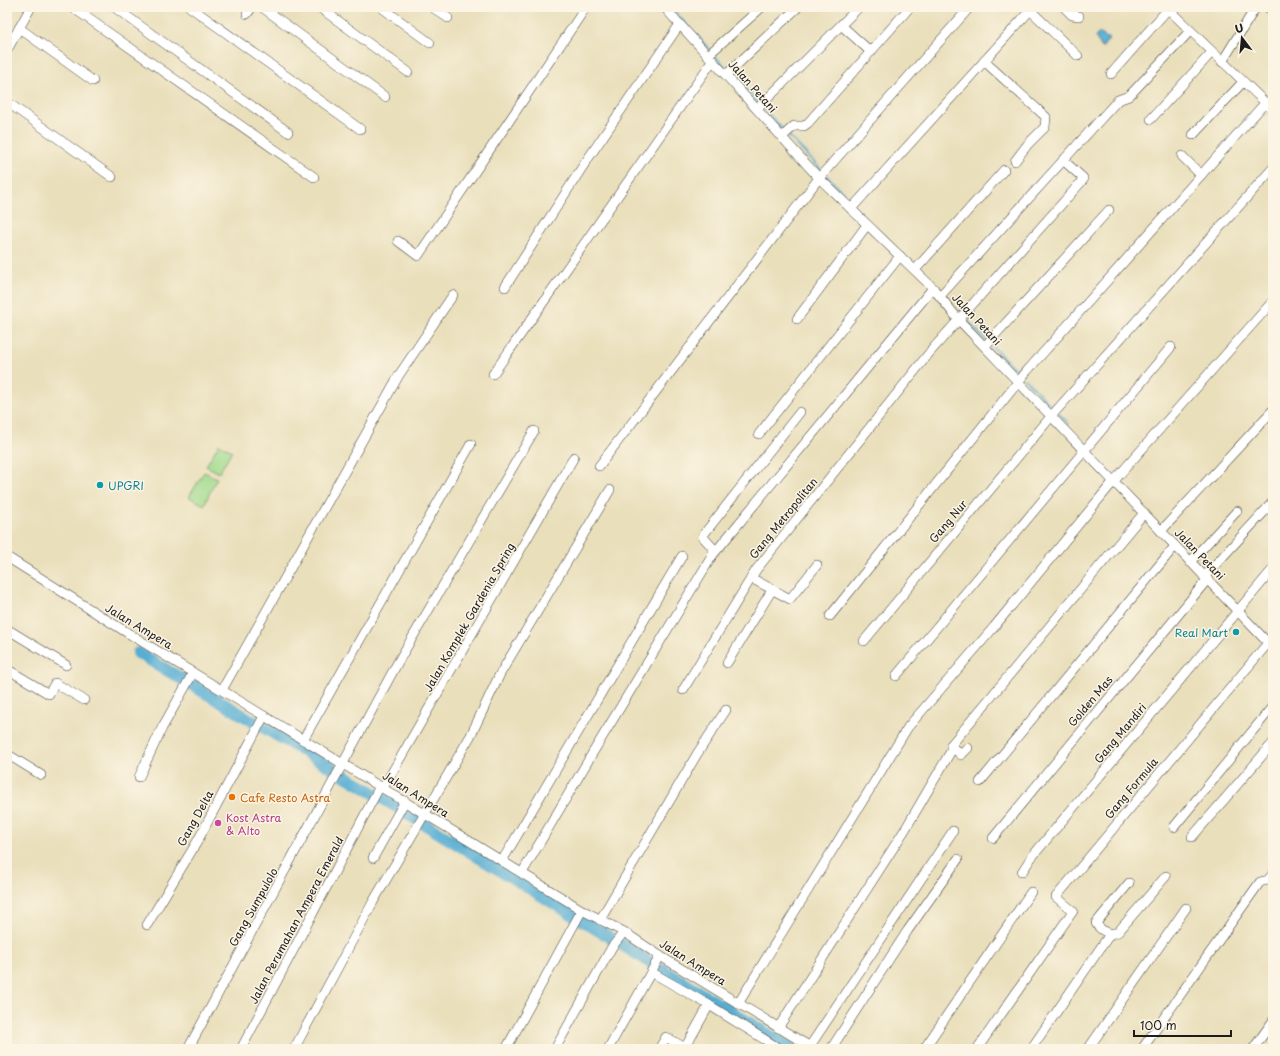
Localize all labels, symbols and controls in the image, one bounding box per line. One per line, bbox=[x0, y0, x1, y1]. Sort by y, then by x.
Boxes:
north arrow bbox=[1222, 18, 1262, 58]
text: U bbox=[1233, 19, 1245, 37]
street label: Jalan Petani bbox=[725, 56, 781, 116]
street label: Jalan Petani bbox=[948, 289, 1006, 349]
street label: Gang Metropolitan bbox=[745, 474, 821, 562]
place label: UPGRI bbox=[108, 477, 144, 494]
marker: UPGRI bbox=[95, 480, 105, 490]
street label: Gang Nur bbox=[925, 495, 972, 546]
street label: Jalan Petani bbox=[1171, 524, 1229, 584]
street label: Jalan Komplek Gardenia Spring bbox=[419, 539, 519, 695]
street label: Jalan Ampera bbox=[102, 599, 176, 653]
place label: Real Mart bbox=[1175, 624, 1229, 641]
marker: Real Mart bbox=[1231, 627, 1241, 637]
street label: Golden Mas bbox=[1064, 672, 1116, 730]
street label: Gang Mandiri bbox=[1090, 699, 1150, 767]
street label: Gang Formula bbox=[1100, 754, 1162, 822]
street label: Jalan Ampera bbox=[379, 767, 453, 821]
street label: Gang Delta bbox=[173, 787, 217, 849]
place label: Cafe Resto Astra bbox=[240, 789, 331, 806]
marker: Cafe Resto Astra bbox=[227, 792, 237, 802]
place label: Kost Astra & Alto bbox=[226, 809, 282, 839]
marker: Kost Astra & Alto bbox=[213, 818, 223, 828]
street label: Jalan Perumahan Ampera Emerald bbox=[245, 833, 347, 1007]
street label: Gang Sumpulolo bbox=[224, 865, 282, 949]
street label: Jalan Ampera bbox=[656, 935, 730, 989]
scale bar bbox=[1134, 1012, 1231, 1038]
text: 100 m bbox=[1140, 1016, 1177, 1034]

